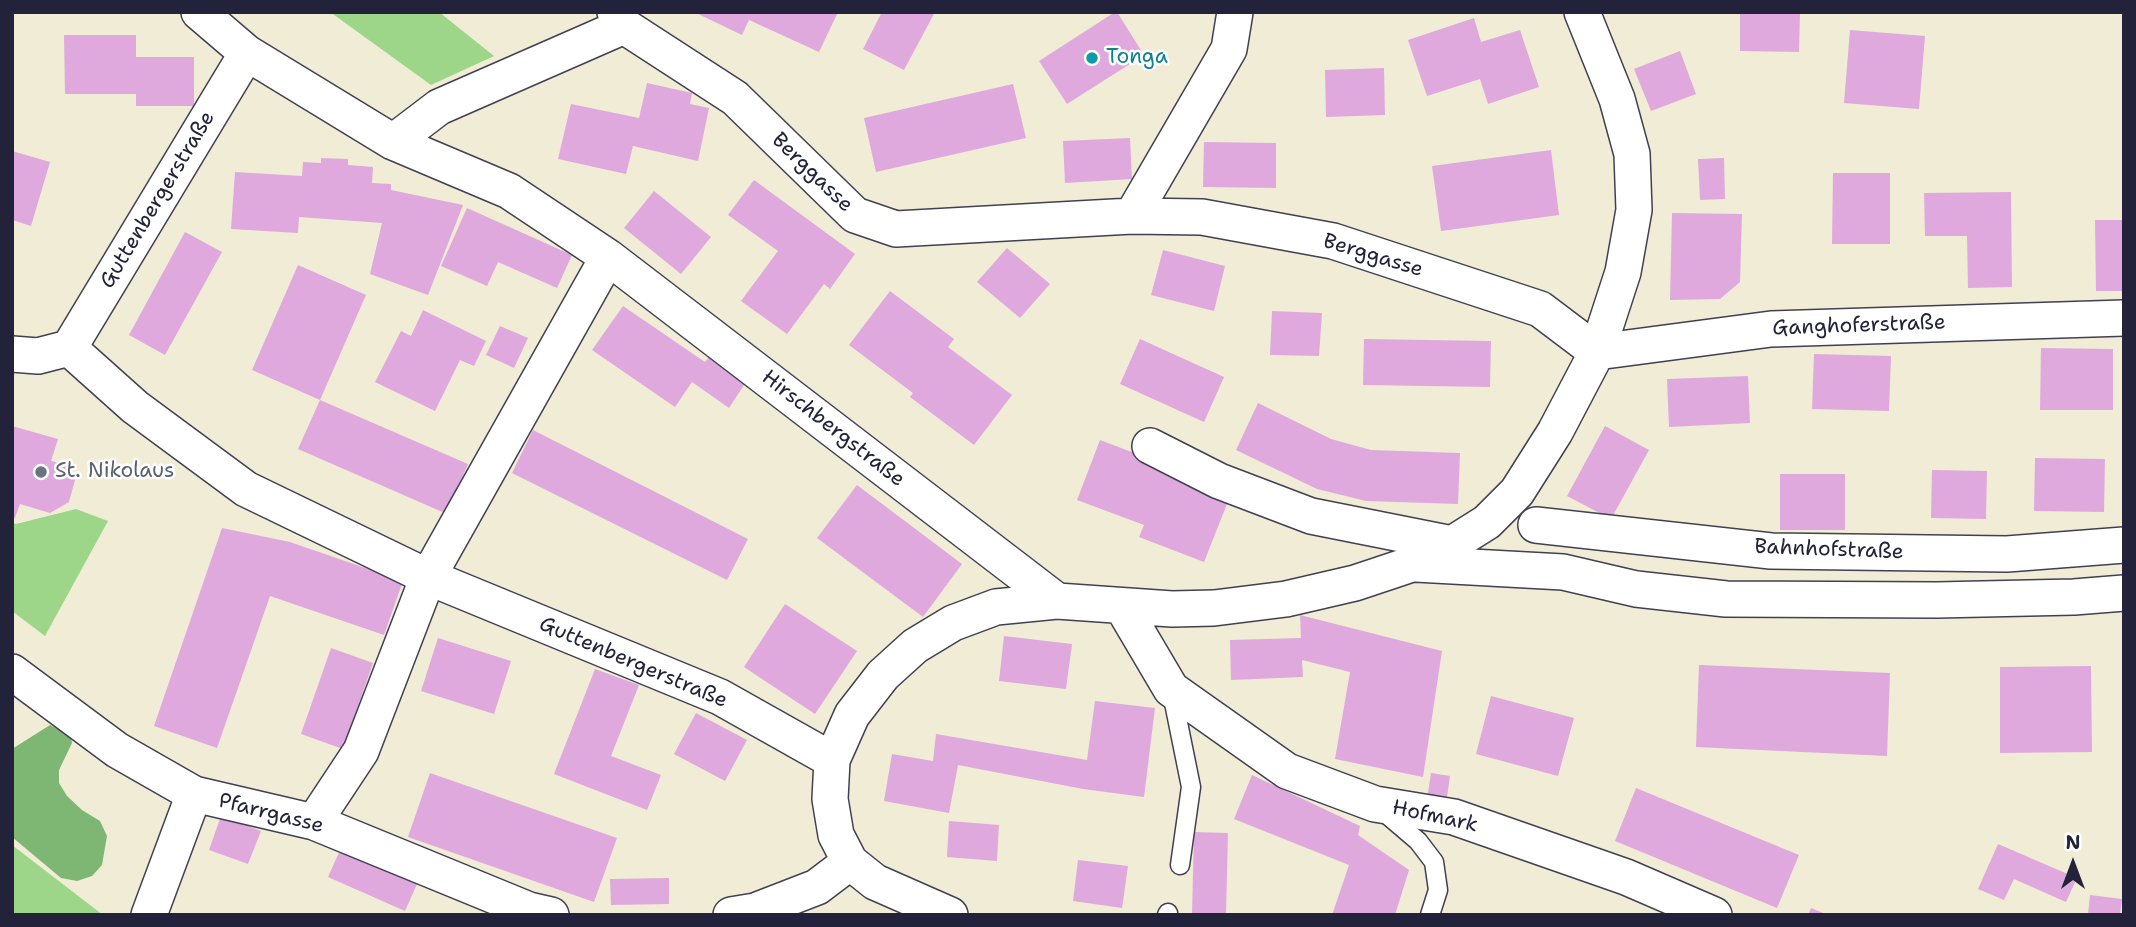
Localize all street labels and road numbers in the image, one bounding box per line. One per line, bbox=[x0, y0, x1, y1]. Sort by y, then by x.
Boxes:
street label: Guttenbergerstraße bbox=[95, 107, 221, 293]
street label: Berggasse bbox=[766, 128, 858, 218]
street label: Berggasse bbox=[1320, 229, 1426, 283]
street label: Ganghoferstraße bbox=[1772, 310, 1946, 342]
street label: Hirschbergstraße bbox=[756, 365, 910, 493]
street label: Bahnhofstraße bbox=[1754, 535, 1904, 565]
street label: Guttenbergerstraße bbox=[535, 612, 731, 714]
street label: Pfarrgasse bbox=[216, 789, 326, 839]
street label: Hofmark bbox=[1390, 796, 1480, 838]

